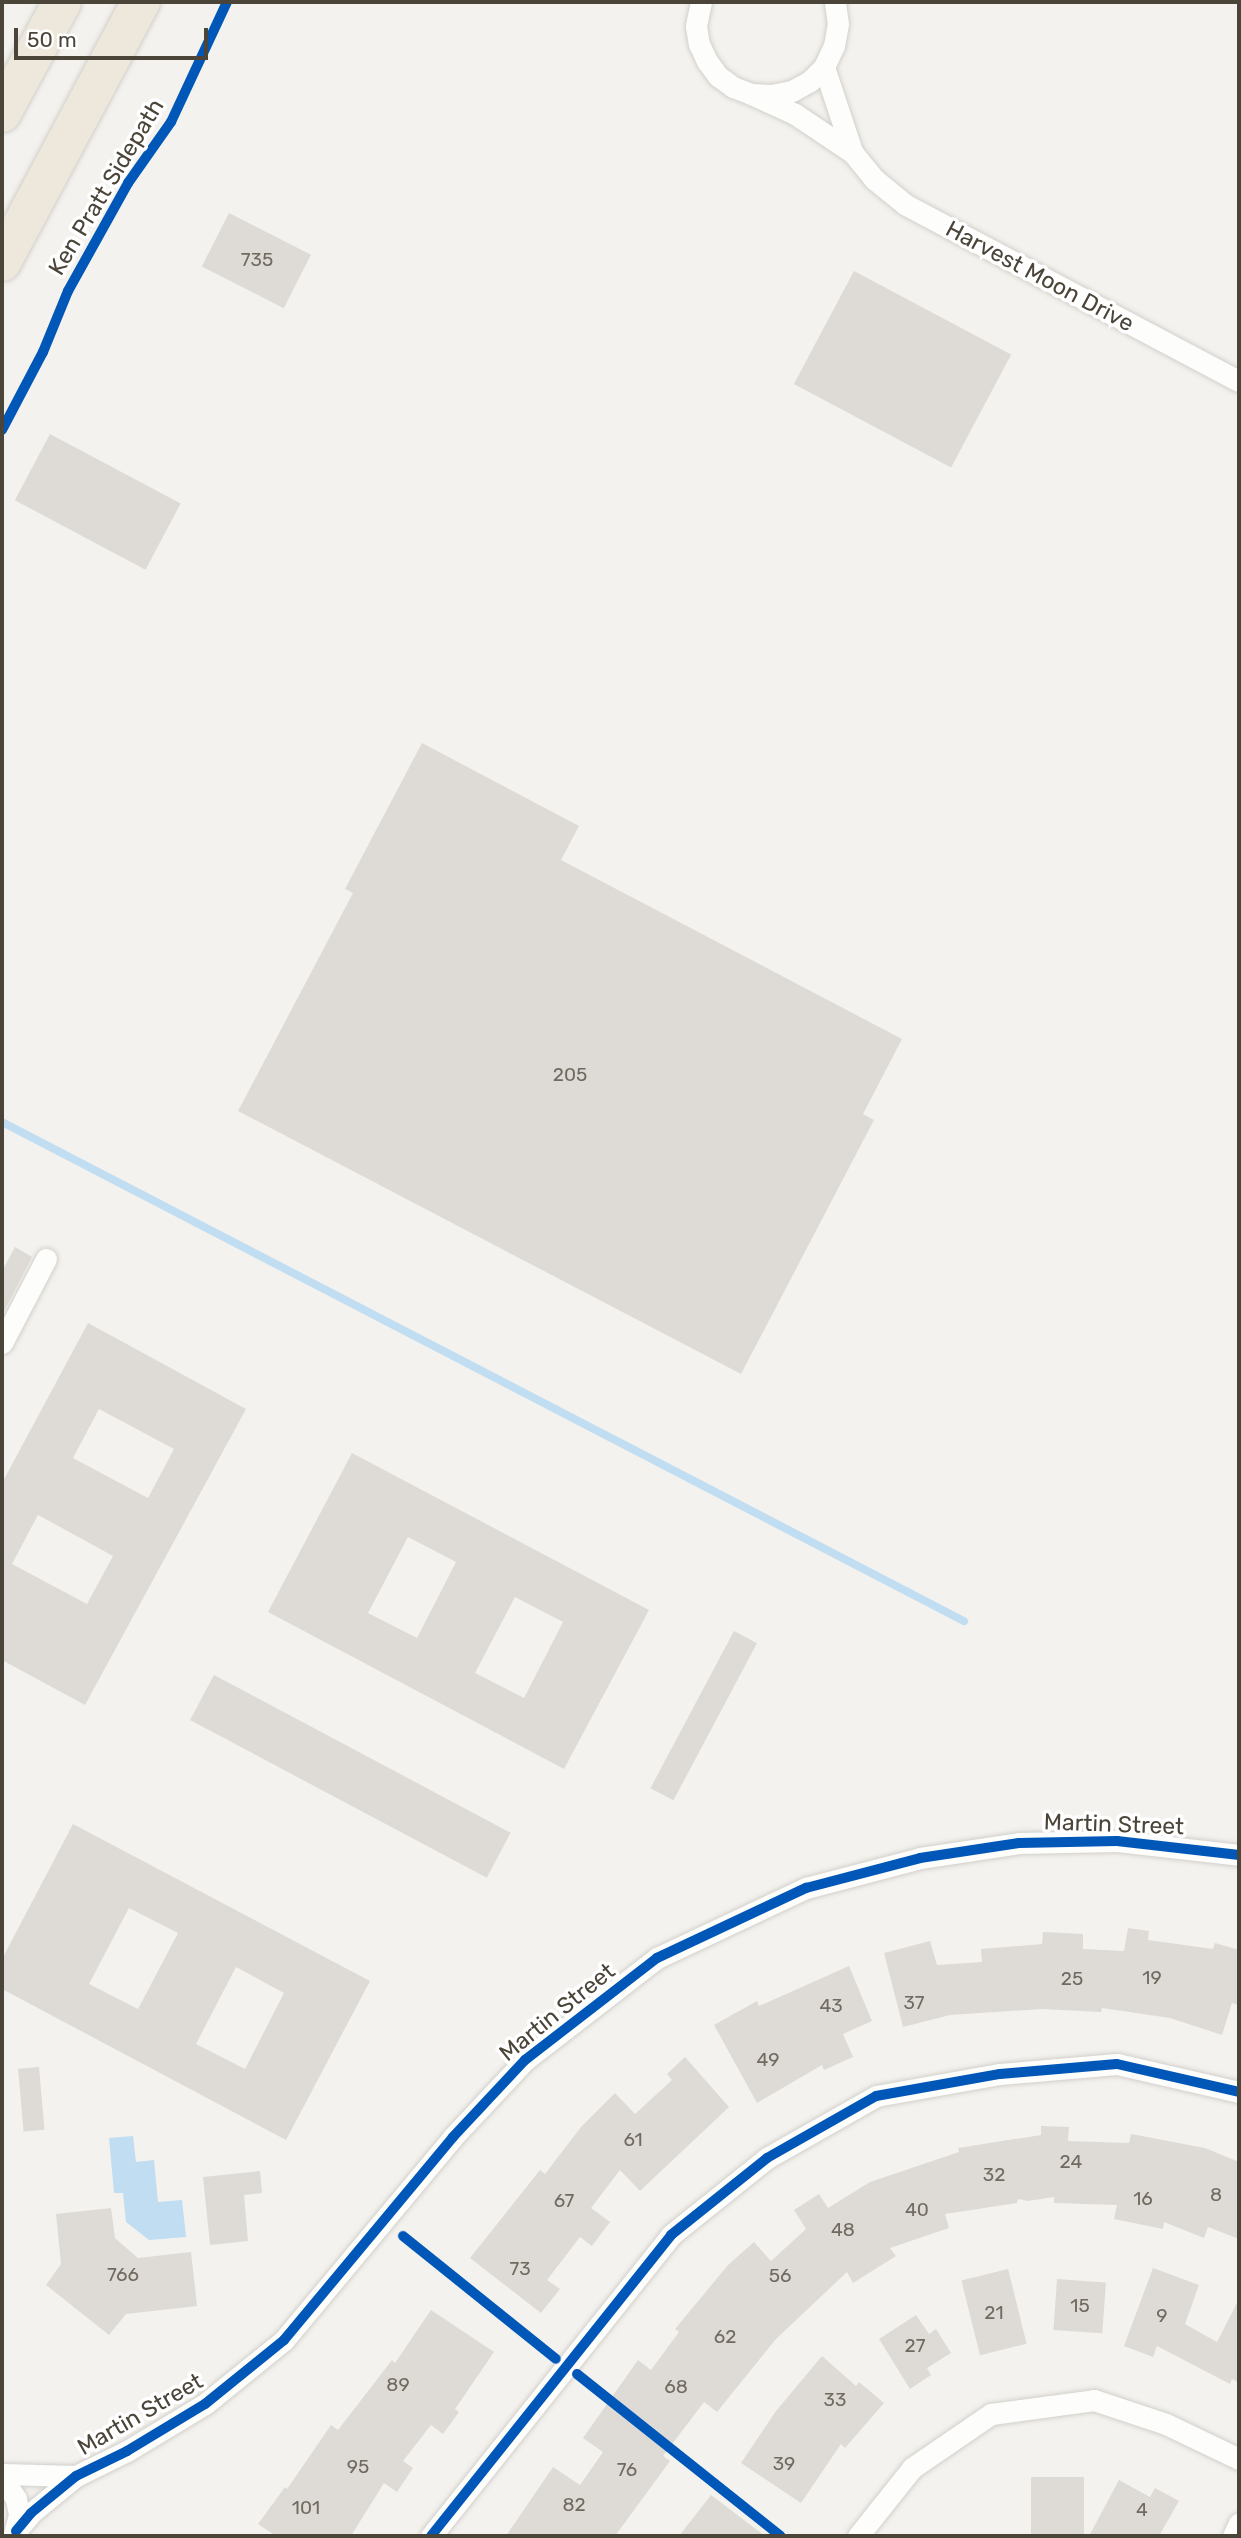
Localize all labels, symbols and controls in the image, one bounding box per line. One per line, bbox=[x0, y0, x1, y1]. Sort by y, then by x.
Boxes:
scale bar bbox=[18, 14, 212, 58]
text: 50 m bbox=[27, 27, 77, 52]
street label: Ken Pratt Sidepath bbox=[42, 94, 170, 280]
street label: Harvest Moon Drive bbox=[941, 215, 1139, 337]
house number: 735 bbox=[241, 249, 273, 271]
house number: 205 bbox=[553, 1064, 587, 1086]
street label: Martin Street bbox=[1043, 1808, 1185, 1840]
street label: Martin Street bbox=[494, 1957, 620, 2067]
house number: 19 bbox=[1142, 1967, 1162, 1989]
house number: 25 bbox=[1061, 1968, 1083, 1990]
house number: 37 bbox=[903, 1992, 925, 2014]
house number: 43 bbox=[819, 1995, 843, 2017]
house number: 49 bbox=[757, 2049, 779, 2071]
house number: 61 bbox=[623, 2129, 643, 2151]
house number: 24 bbox=[1060, 2151, 1082, 2173]
house number: 32 bbox=[983, 2164, 1005, 2186]
house number: 8 bbox=[1210, 2184, 1222, 2206]
house number: 16 bbox=[1133, 2188, 1153, 2210]
house number: 67 bbox=[554, 2190, 574, 2212]
house number: 40 bbox=[905, 2199, 929, 2221]
house number: 48 bbox=[831, 2219, 855, 2241]
house number: 73 bbox=[509, 2258, 531, 2280]
house number: 766 bbox=[107, 2264, 139, 2286]
house number: 56 bbox=[769, 2265, 791, 2287]
house number: 15 bbox=[1070, 2295, 1090, 2317]
house number: 21 bbox=[984, 2302, 1004, 2324]
house number: 9 bbox=[1156, 2305, 1168, 2327]
house number: 62 bbox=[714, 2326, 736, 2348]
house number: 27 bbox=[905, 2335, 925, 2357]
street label: Martin Street bbox=[72, 2367, 208, 2461]
house number: 89 bbox=[386, 2374, 410, 2396]
house number: 68 bbox=[664, 2376, 688, 2398]
house number: 33 bbox=[824, 2389, 846, 2411]
house number: 39 bbox=[773, 2453, 795, 2475]
house number: 95 bbox=[347, 2456, 369, 2478]
house number: 76 bbox=[617, 2459, 637, 2481]
house number: 82 bbox=[562, 2494, 586, 2516]
house number: 101 bbox=[292, 2497, 320, 2519]
house number: 4 bbox=[1136, 2499, 1148, 2521]

